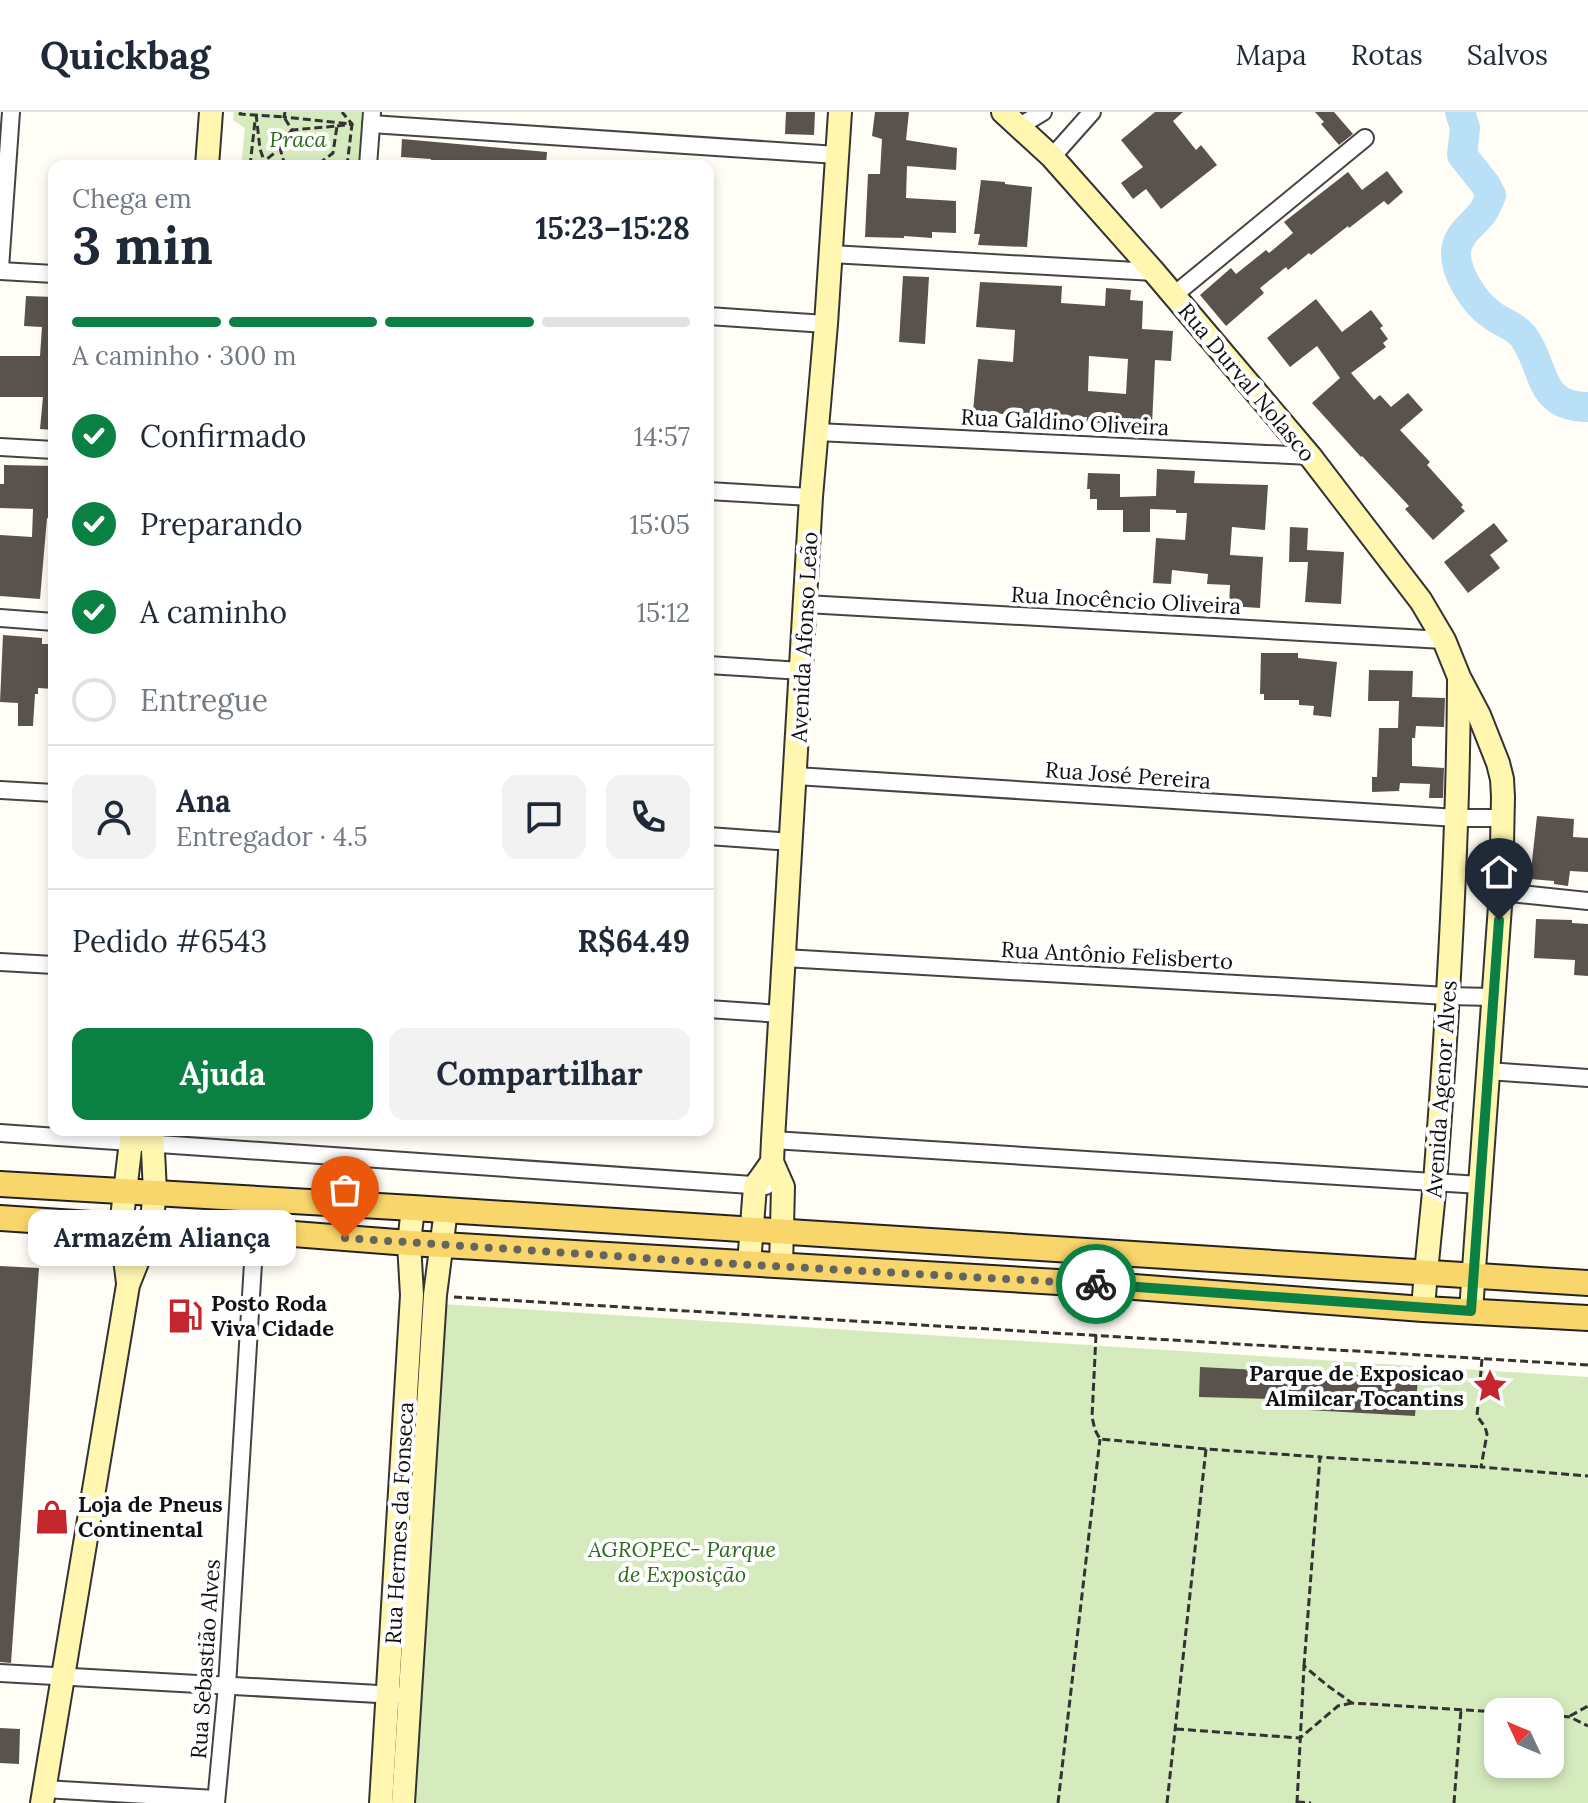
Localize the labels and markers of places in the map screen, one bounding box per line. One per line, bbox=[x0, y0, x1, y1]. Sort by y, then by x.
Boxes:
pin bbox=[1465, 838, 1533, 920]
pin bbox=[311, 1156, 379, 1238]
callout: Armazém Aliança bbox=[29, 1210, 297, 1266]
place label: Posto Roda Viva Cidade bbox=[211, 1289, 334, 1342]
fuel station icon: Posto Roda Viva Cidade bbox=[166, 1297, 204, 1335]
place label: Parque de Exposicao Almilcar Tocantins bbox=[1249, 1359, 1464, 1412]
place icon: Parque de Exposicao Almilcar Tocantins bbox=[1471, 1367, 1509, 1405]
place label: Loja de Pneus Continental bbox=[78, 1490, 223, 1543]
shop icon: Loja de Pneus Continental bbox=[33, 1498, 71, 1536]

